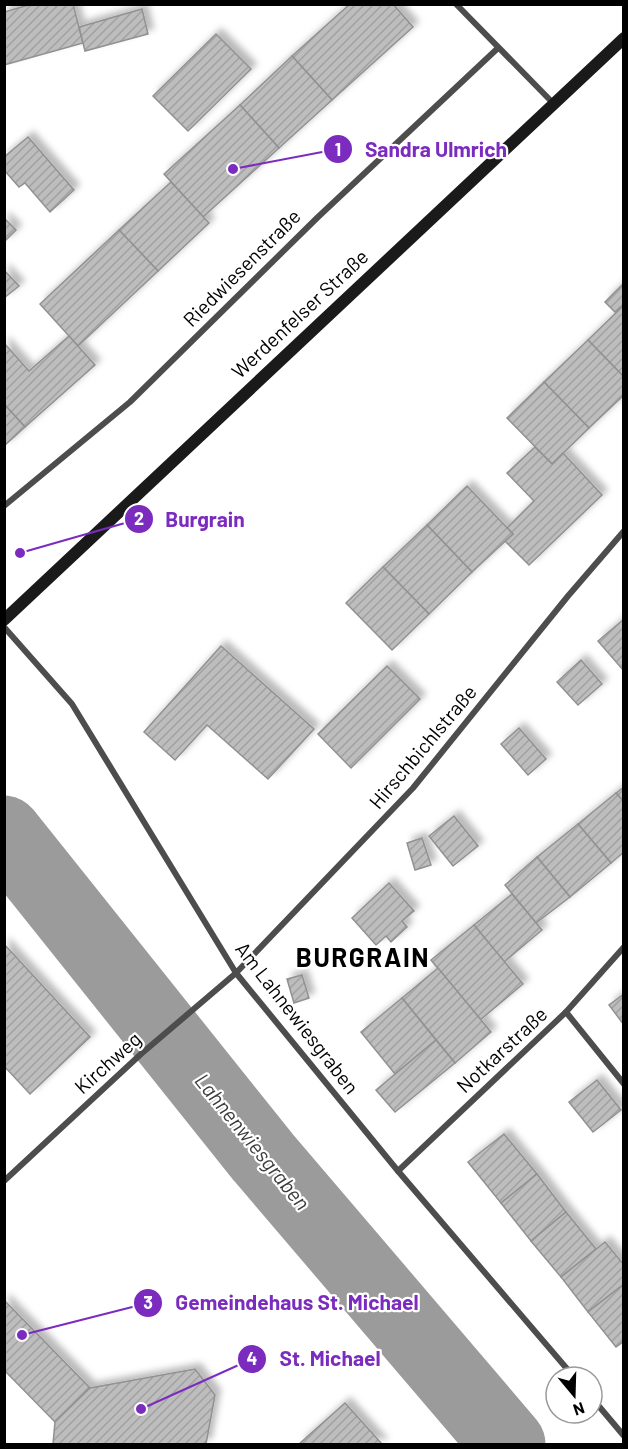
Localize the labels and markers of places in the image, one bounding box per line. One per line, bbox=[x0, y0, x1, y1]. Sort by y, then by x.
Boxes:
callout: Sandra Ulmrich bbox=[323, 130, 519, 169]
callout: Burgrain bbox=[124, 500, 257, 539]
callout: Gemeindehaus St. Michael bbox=[133, 1283, 430, 1322]
callout: St. Michael bbox=[237, 1339, 392, 1378]

